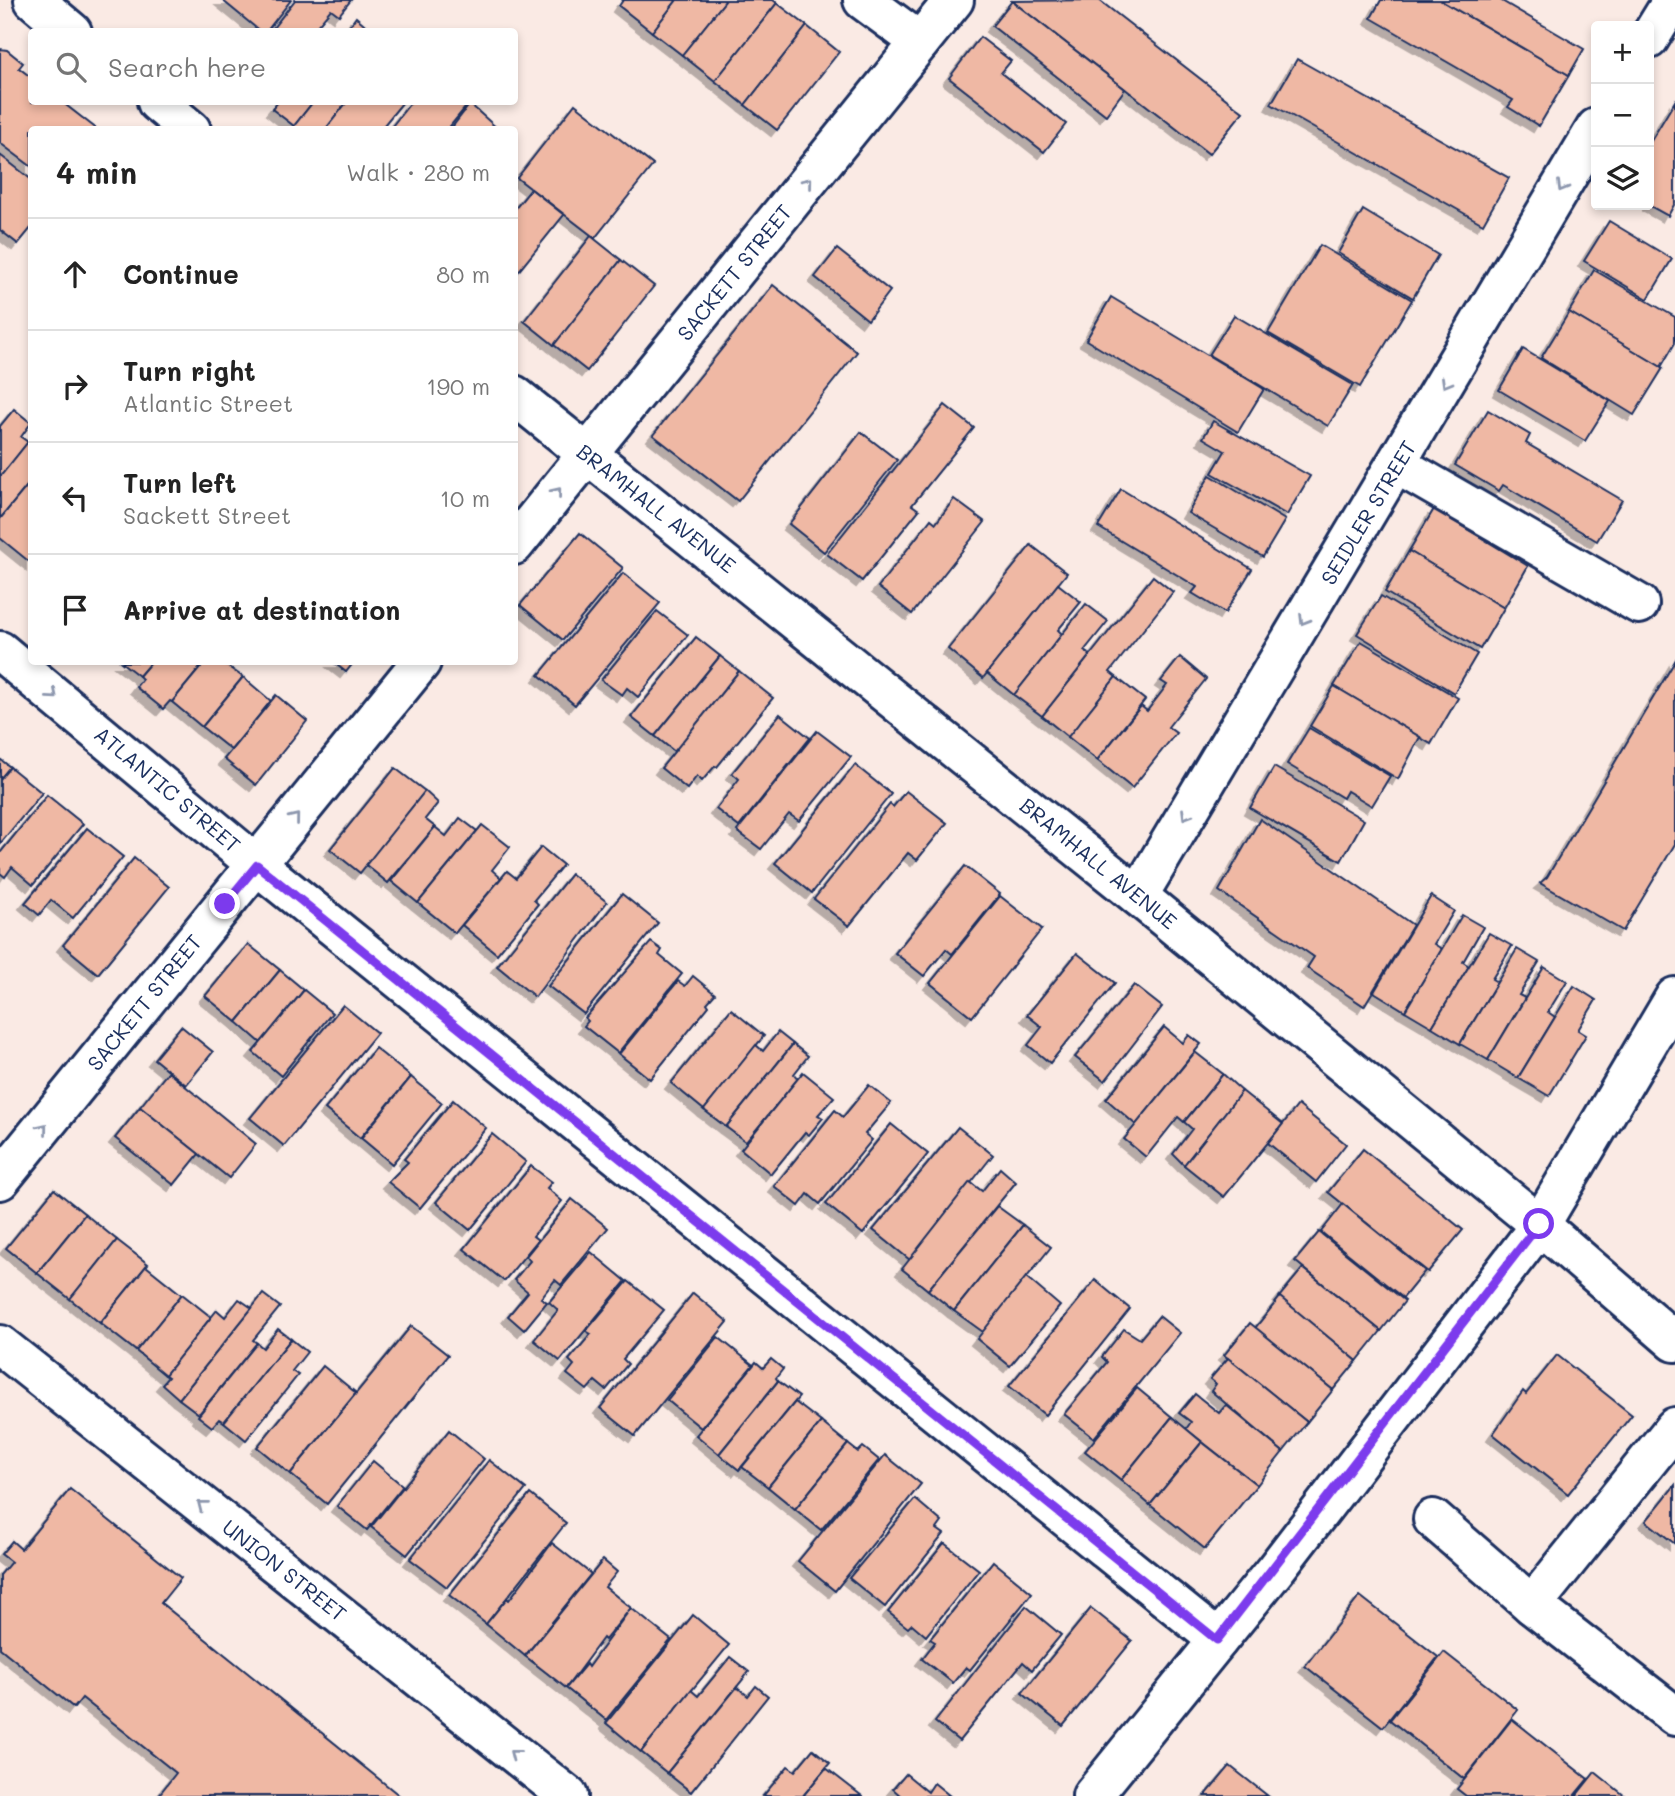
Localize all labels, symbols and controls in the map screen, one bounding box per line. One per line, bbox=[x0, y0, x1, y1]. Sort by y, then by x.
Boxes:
map controls bbox=[1591, 21, 1654, 210]
button: + bbox=[1591, 21, 1654, 84]
search box bbox=[28, 28, 518, 105]
icon: search bbox=[52, 48, 90, 86]
text: Search here bbox=[108, 50, 266, 84]
button: − bbox=[1591, 84, 1654, 147]
button: layers bbox=[1591, 147, 1654, 210]
text: 4 min bbox=[56, 152, 137, 192]
text: Walk · 280 m bbox=[346, 157, 490, 187]
one-way arrow bbox=[800, 177, 812, 190]
one-way arrow bbox=[1557, 179, 1570, 192]
street label: SACKETT STREET bbox=[671, 198, 797, 346]
icon: ahead bbox=[56, 255, 94, 293]
text: Continue bbox=[123, 257, 239, 291]
text: 80 m bbox=[436, 259, 490, 289]
text: Turn right bbox=[123, 354, 256, 388]
icon: right bbox=[56, 367, 94, 405]
text: 190 m bbox=[426, 371, 490, 401]
one-way arrow bbox=[1442, 375, 1455, 388]
text: Atlantic Street bbox=[123, 388, 293, 418]
street label: SEIDLER STREET bbox=[1314, 435, 1421, 589]
street label: BRAMHALL AVENUE bbox=[572, 437, 742, 578]
text: Turn left bbox=[123, 466, 236, 500]
icon: left bbox=[56, 479, 94, 517]
text: 10 m bbox=[440, 483, 490, 513]
one-way arrow bbox=[549, 488, 562, 500]
text: Sackett Street bbox=[123, 500, 291, 530]
icon: arrive bbox=[56, 591, 94, 629]
text: Arrive at destination bbox=[123, 593, 400, 627]
one-way arrow bbox=[1299, 612, 1312, 625]
one-way arrow bbox=[44, 687, 57, 699]
street label: ATLANTIC STREET bbox=[89, 720, 247, 858]
street label: BRAMHALL AVENUE bbox=[1015, 791, 1183, 935]
one-way arrow bbox=[1182, 807, 1195, 820]
one-way arrow bbox=[286, 813, 299, 825]
route end bbox=[209, 888, 240, 919]
street label: SACKETT STREET bbox=[81, 928, 207, 1076]
one-way arrow bbox=[35, 1123, 47, 1136]
route start bbox=[1523, 1208, 1554, 1239]
one-way arrow bbox=[197, 1501, 209, 1514]
street label: UNION STREET bbox=[217, 1513, 352, 1627]
one-way arrow bbox=[509, 1749, 522, 1762]

